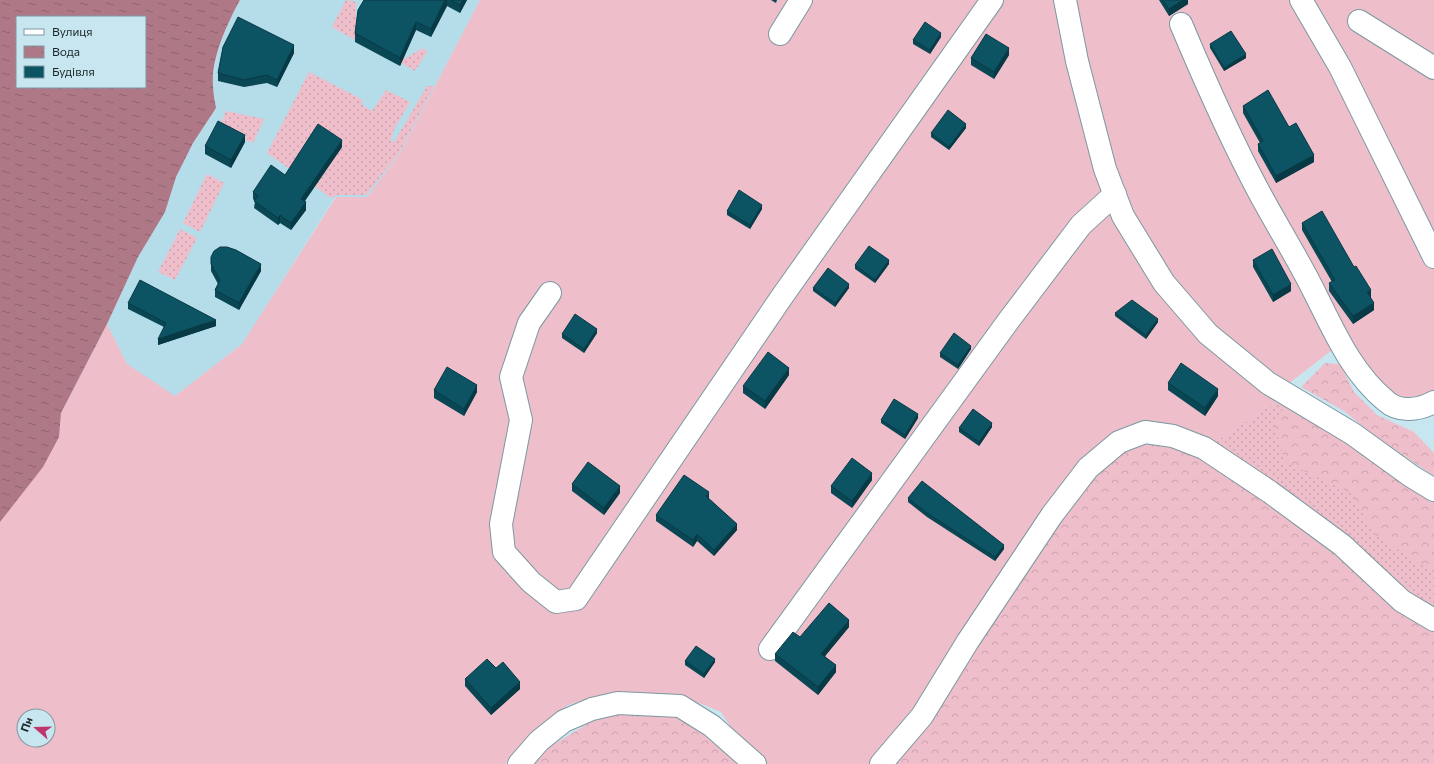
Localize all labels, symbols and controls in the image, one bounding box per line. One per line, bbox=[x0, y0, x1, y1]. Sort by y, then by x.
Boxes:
legend bbox=[16, 16, 146, 88]
text: Вулиця bbox=[52, 24, 93, 38]
text: Вода bbox=[52, 44, 80, 58]
text: Будівля bbox=[52, 64, 95, 78]
north arrow bbox=[16, 708, 56, 748]
text: Пн bbox=[18, 715, 35, 733]

